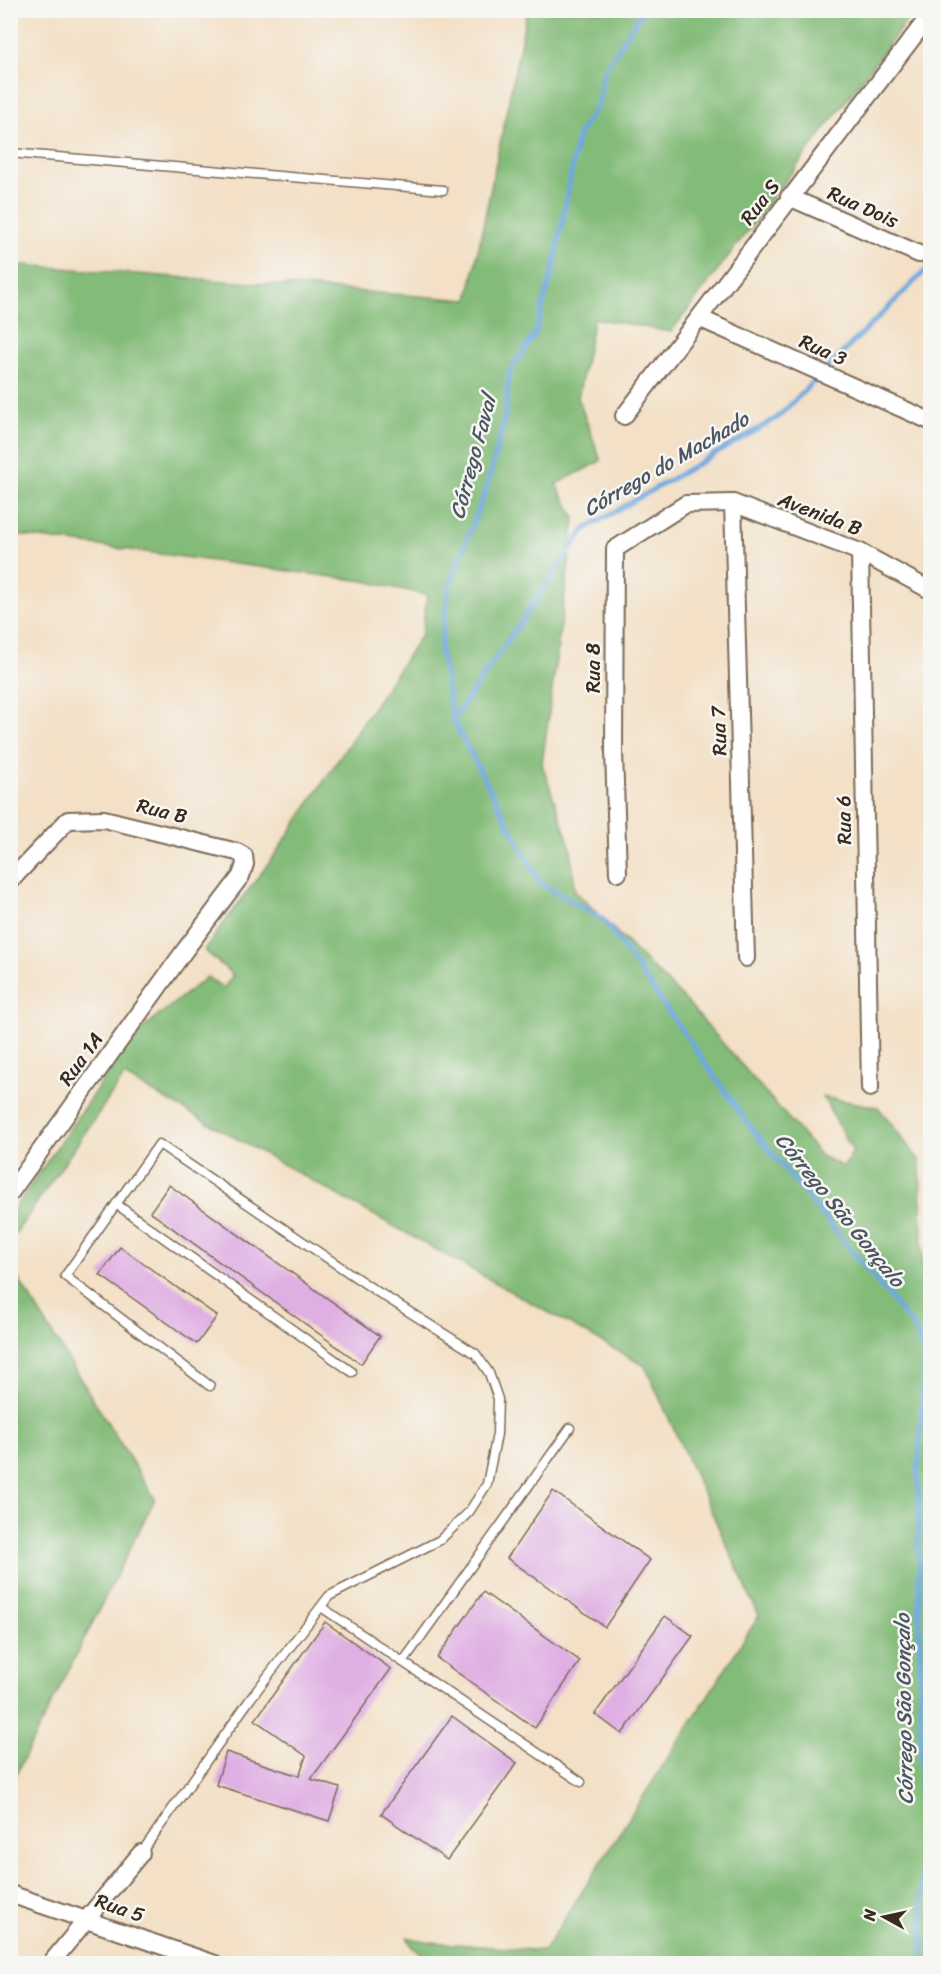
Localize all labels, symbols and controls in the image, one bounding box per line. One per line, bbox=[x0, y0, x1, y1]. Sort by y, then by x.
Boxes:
street label: Rua S bbox=[731, 171, 789, 233]
street label: Rua Dois bbox=[822, 176, 905, 238]
street label: Rua 3 bbox=[793, 324, 853, 376]
water label: Córrego Faval bbox=[438, 386, 509, 523]
water label: Córrego do Machado bbox=[576, 400, 758, 527]
street label: Avenida B bbox=[772, 482, 867, 546]
street label: Rua 8 bbox=[576, 643, 611, 693]
street label: Rua 7 bbox=[701, 704, 737, 756]
street label: Rua B bbox=[133, 788, 191, 834]
street label: Rua 6 bbox=[826, 795, 862, 845]
street label: Rua 1A bbox=[49, 1025, 113, 1093]
water label: Córrego São Gonçalo bbox=[765, 1124, 916, 1297]
water label: Córrego São Gonçalo bbox=[883, 1612, 925, 1805]
street label: Rua 5 bbox=[91, 1883, 149, 1933]
north arrow bbox=[854, 1887, 914, 1947]
text: N bbox=[854, 1907, 885, 1923]

